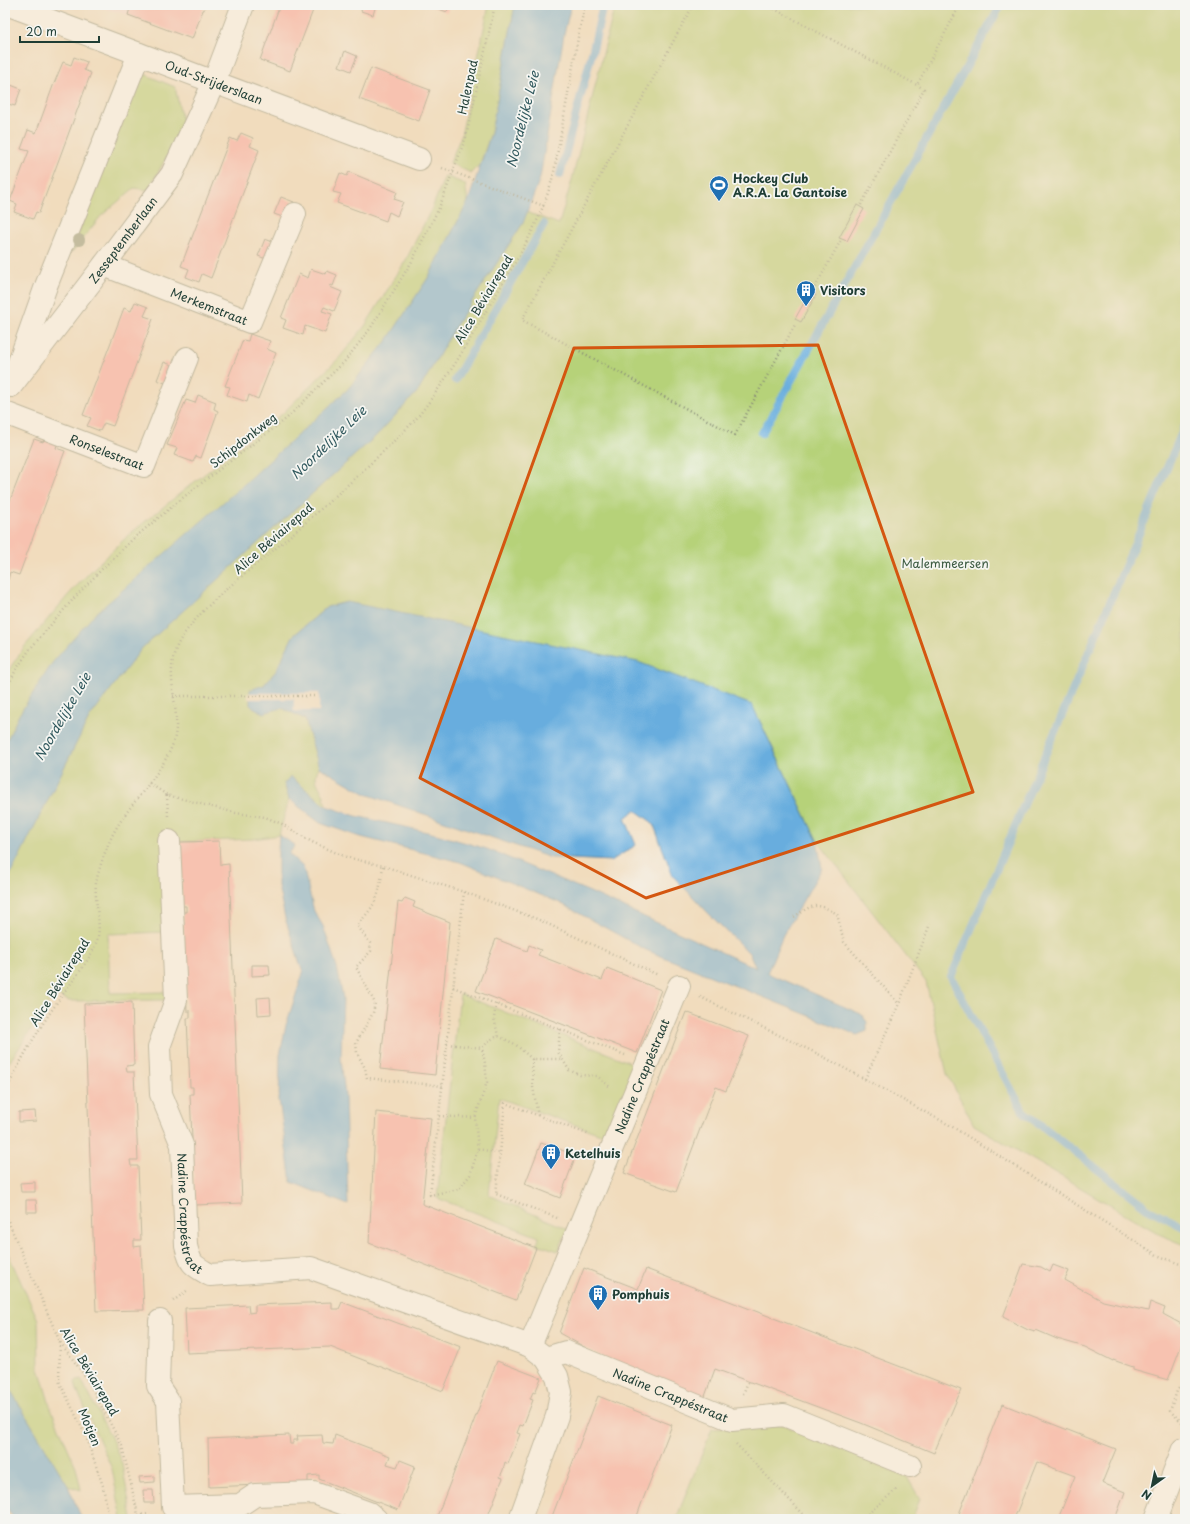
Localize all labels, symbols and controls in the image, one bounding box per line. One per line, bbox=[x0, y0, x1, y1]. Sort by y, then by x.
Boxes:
scale bar bbox=[20, 18, 99, 44]
text: 20 m bbox=[26, 22, 57, 40]
street label: Oud-Strijderslaan bbox=[163, 55, 265, 109]
street label: Halenpad bbox=[452, 57, 482, 116]
water label: Noordelijke Leie bbox=[501, 68, 543, 169]
place label: Hockey Club A.R.A. La Gantoise bbox=[732, 169, 848, 201]
sports icon: Hockey Club A.R.A. La Gantoise bbox=[708, 174, 730, 202]
street label: Zesseptemberlaan bbox=[84, 193, 161, 287]
street label: Alice Béviairepad bbox=[449, 251, 517, 347]
building icon: Visitors bbox=[795, 279, 817, 307]
place label: Visitors bbox=[820, 281, 866, 299]
street label: Merkemstraat bbox=[168, 283, 250, 329]
water label: Noordelijke Leie bbox=[286, 400, 371, 483]
street label: Schipdonkweg bbox=[206, 408, 280, 472]
street label: Ronselestraat bbox=[67, 430, 147, 474]
street label: Alice Béviairepad bbox=[229, 498, 317, 578]
park label: Malemmeersen bbox=[901, 554, 989, 572]
water label: Noordelijke Leie bbox=[29, 668, 95, 763]
street label: Alice Béviairepad bbox=[25, 934, 94, 1029]
street label: Nadine Crappéstraat bbox=[610, 1016, 674, 1137]
building icon: Ketelhuis bbox=[540, 1142, 562, 1170]
place label: Ketelhuis bbox=[565, 1144, 621, 1162]
street label: Nadine Crappéstraat bbox=[173, 1153, 207, 1278]
building icon: Pomphuis bbox=[587, 1283, 609, 1311]
place label: Pomphuis bbox=[612, 1285, 670, 1303]
street label: Alice Béviairepad bbox=[56, 1323, 124, 1419]
street label: Nadine Crappéstraat bbox=[610, 1363, 731, 1427]
street label: Motjen bbox=[74, 1405, 106, 1449]
north arrow bbox=[1132, 1466, 1172, 1506]
text: N bbox=[1138, 1485, 1155, 1504]

